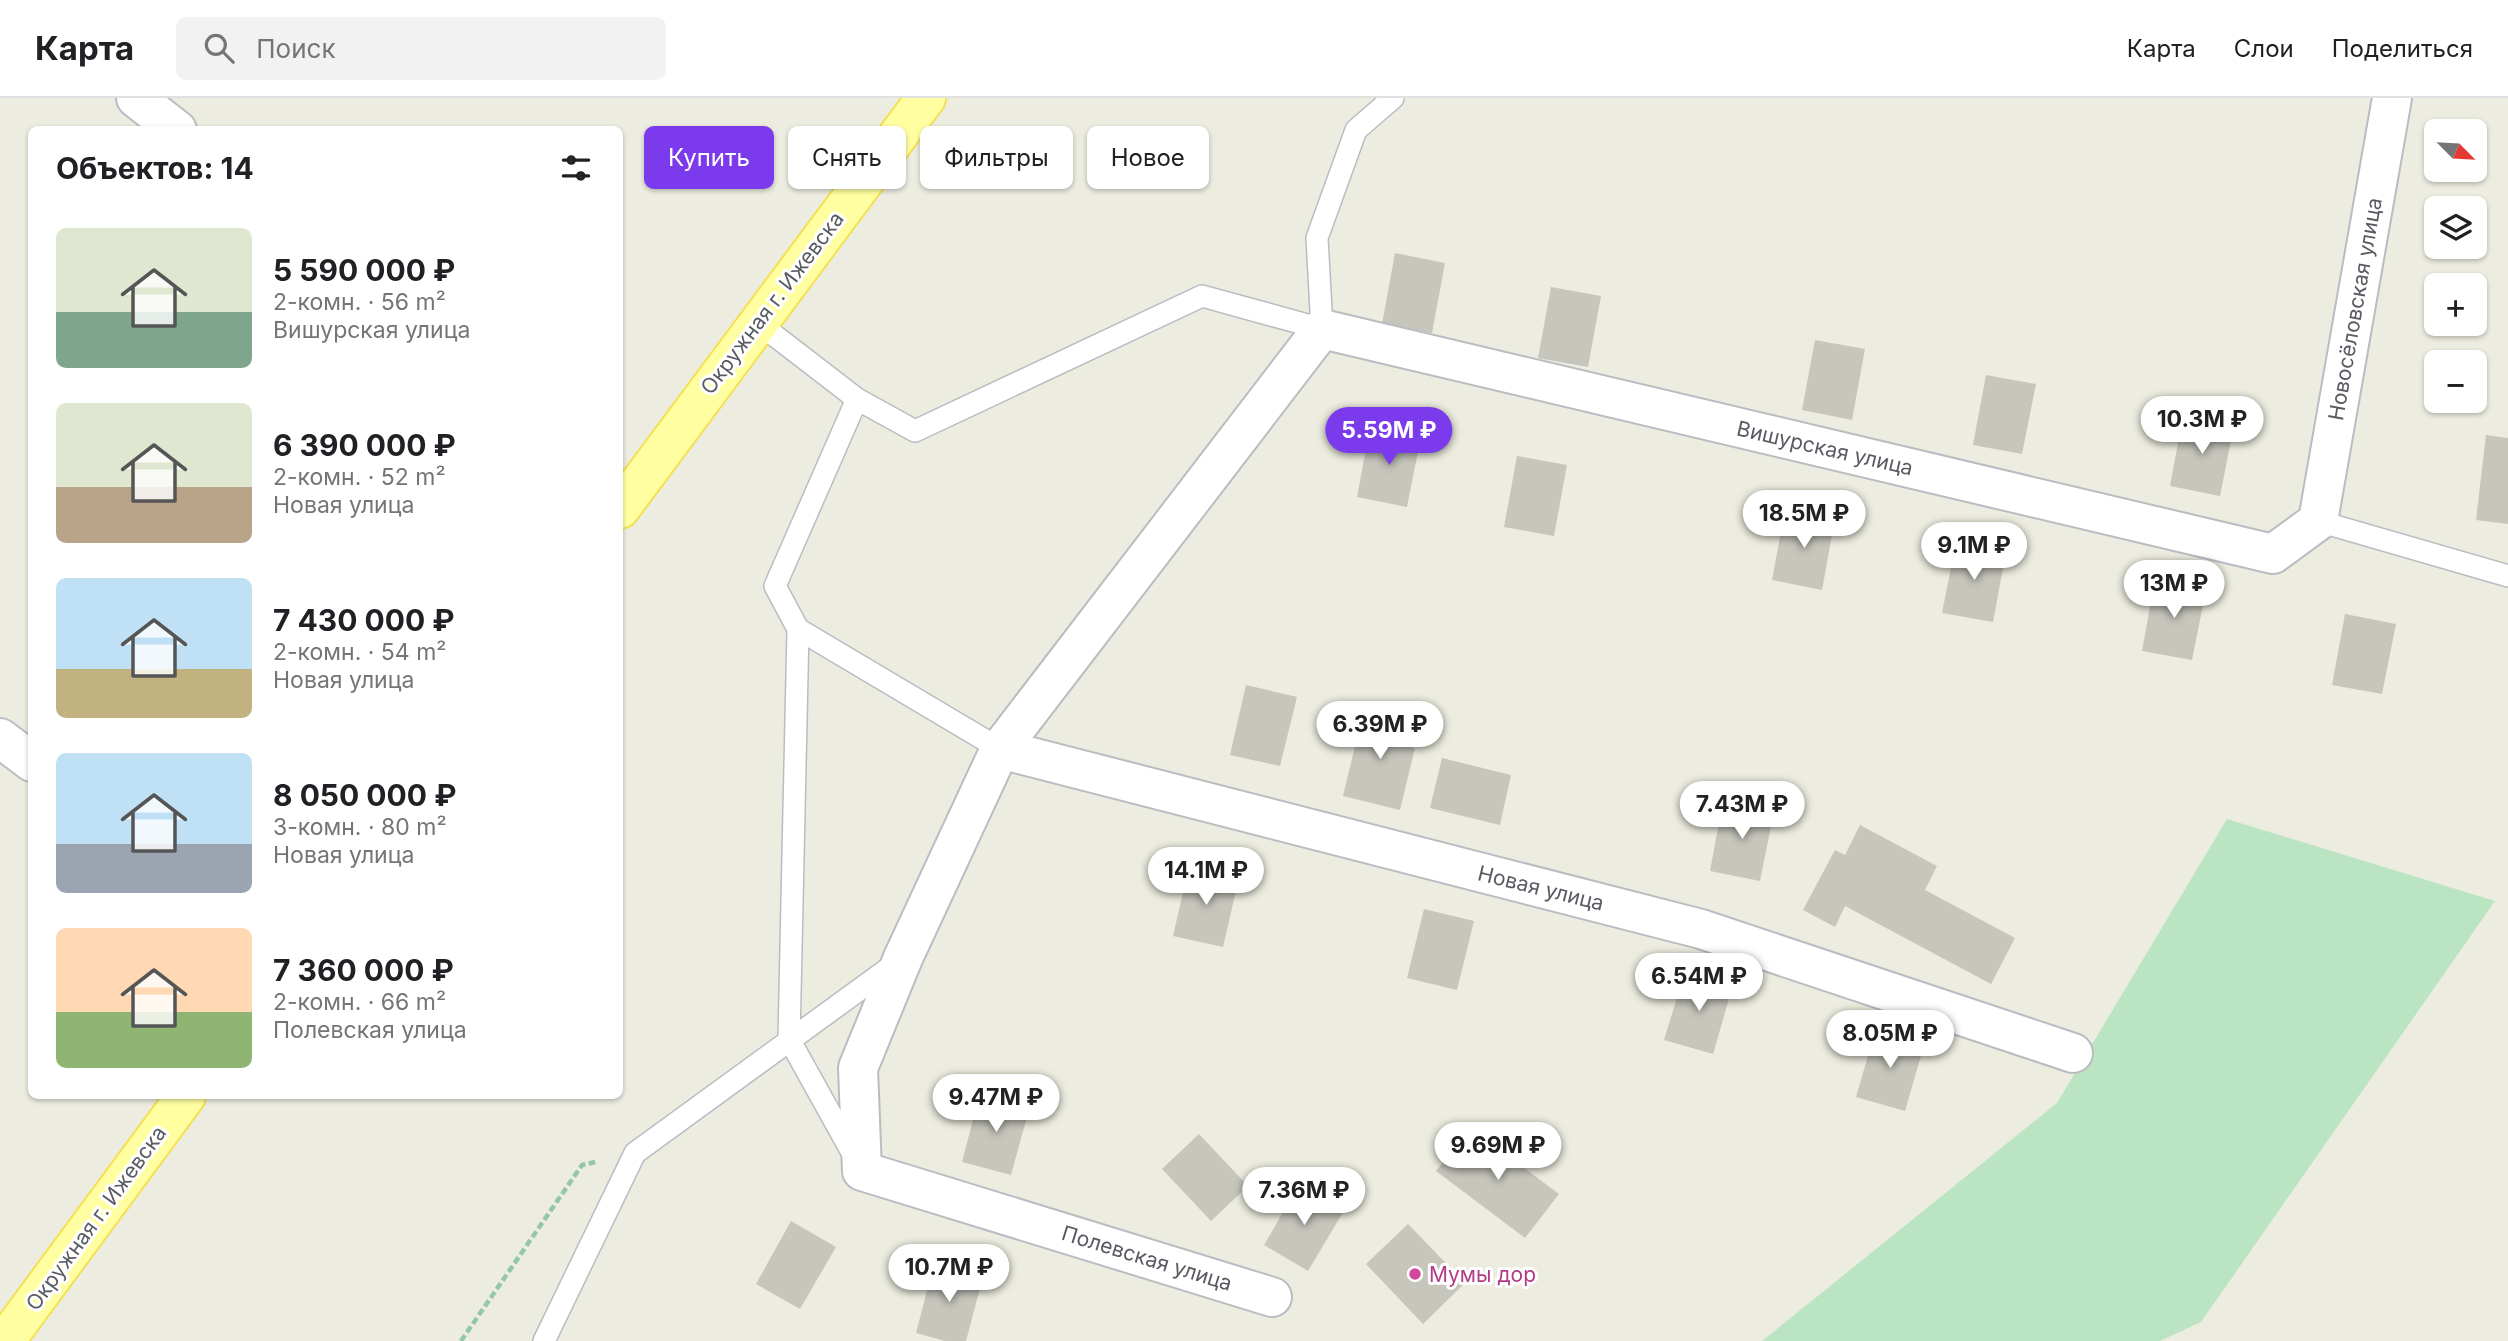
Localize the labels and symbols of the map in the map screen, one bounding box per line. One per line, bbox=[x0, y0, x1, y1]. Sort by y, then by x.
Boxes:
north arrow bbox=[2424, 119, 2487, 182]
street label: Новосёловская улица bbox=[2323, 196, 2387, 422]
street label: Окружная г. Ижевска bbox=[695, 207, 849, 399]
pin: 10.3M ₽ bbox=[2137, 396, 2267, 456]
pin: 5.59M ₽ bbox=[1324, 408, 1454, 467]
street label: Вишурская улица bbox=[1734, 416, 1916, 480]
pin: 18.5M ₽ bbox=[1739, 490, 1869, 550]
pin: 9.1M ₽ bbox=[1917, 522, 2031, 582]
pin: 13M ₽ bbox=[2125, 560, 2223, 620]
pin: 6.39M ₽ bbox=[1315, 702, 1445, 761]
pin: 7.43M ₽ bbox=[1677, 782, 1807, 841]
pin: 14.1M ₽ bbox=[1141, 848, 1271, 907]
street label: Новая улица bbox=[1475, 860, 1607, 916]
pin: 6.54M ₽ bbox=[1634, 954, 1764, 1013]
pin: 8.05M ₽ bbox=[1825, 1010, 1955, 1070]
pin: 9.47M ₽ bbox=[931, 1074, 1061, 1134]
street label: Окружная г. Ижевска bbox=[21, 1121, 171, 1315]
pin: 9.69M ₽ bbox=[1433, 1122, 1563, 1182]
pin: 7.36M ₽ bbox=[1239, 1168, 1369, 1227]
street label: Полевская улица bbox=[1059, 1220, 1235, 1296]
pin: 10.7M ₽ bbox=[884, 1244, 1014, 1304]
place label: Мумы дор bbox=[1429, 1262, 1536, 1287]
marker: Мумы дор bbox=[1407, 1266, 1423, 1282]

